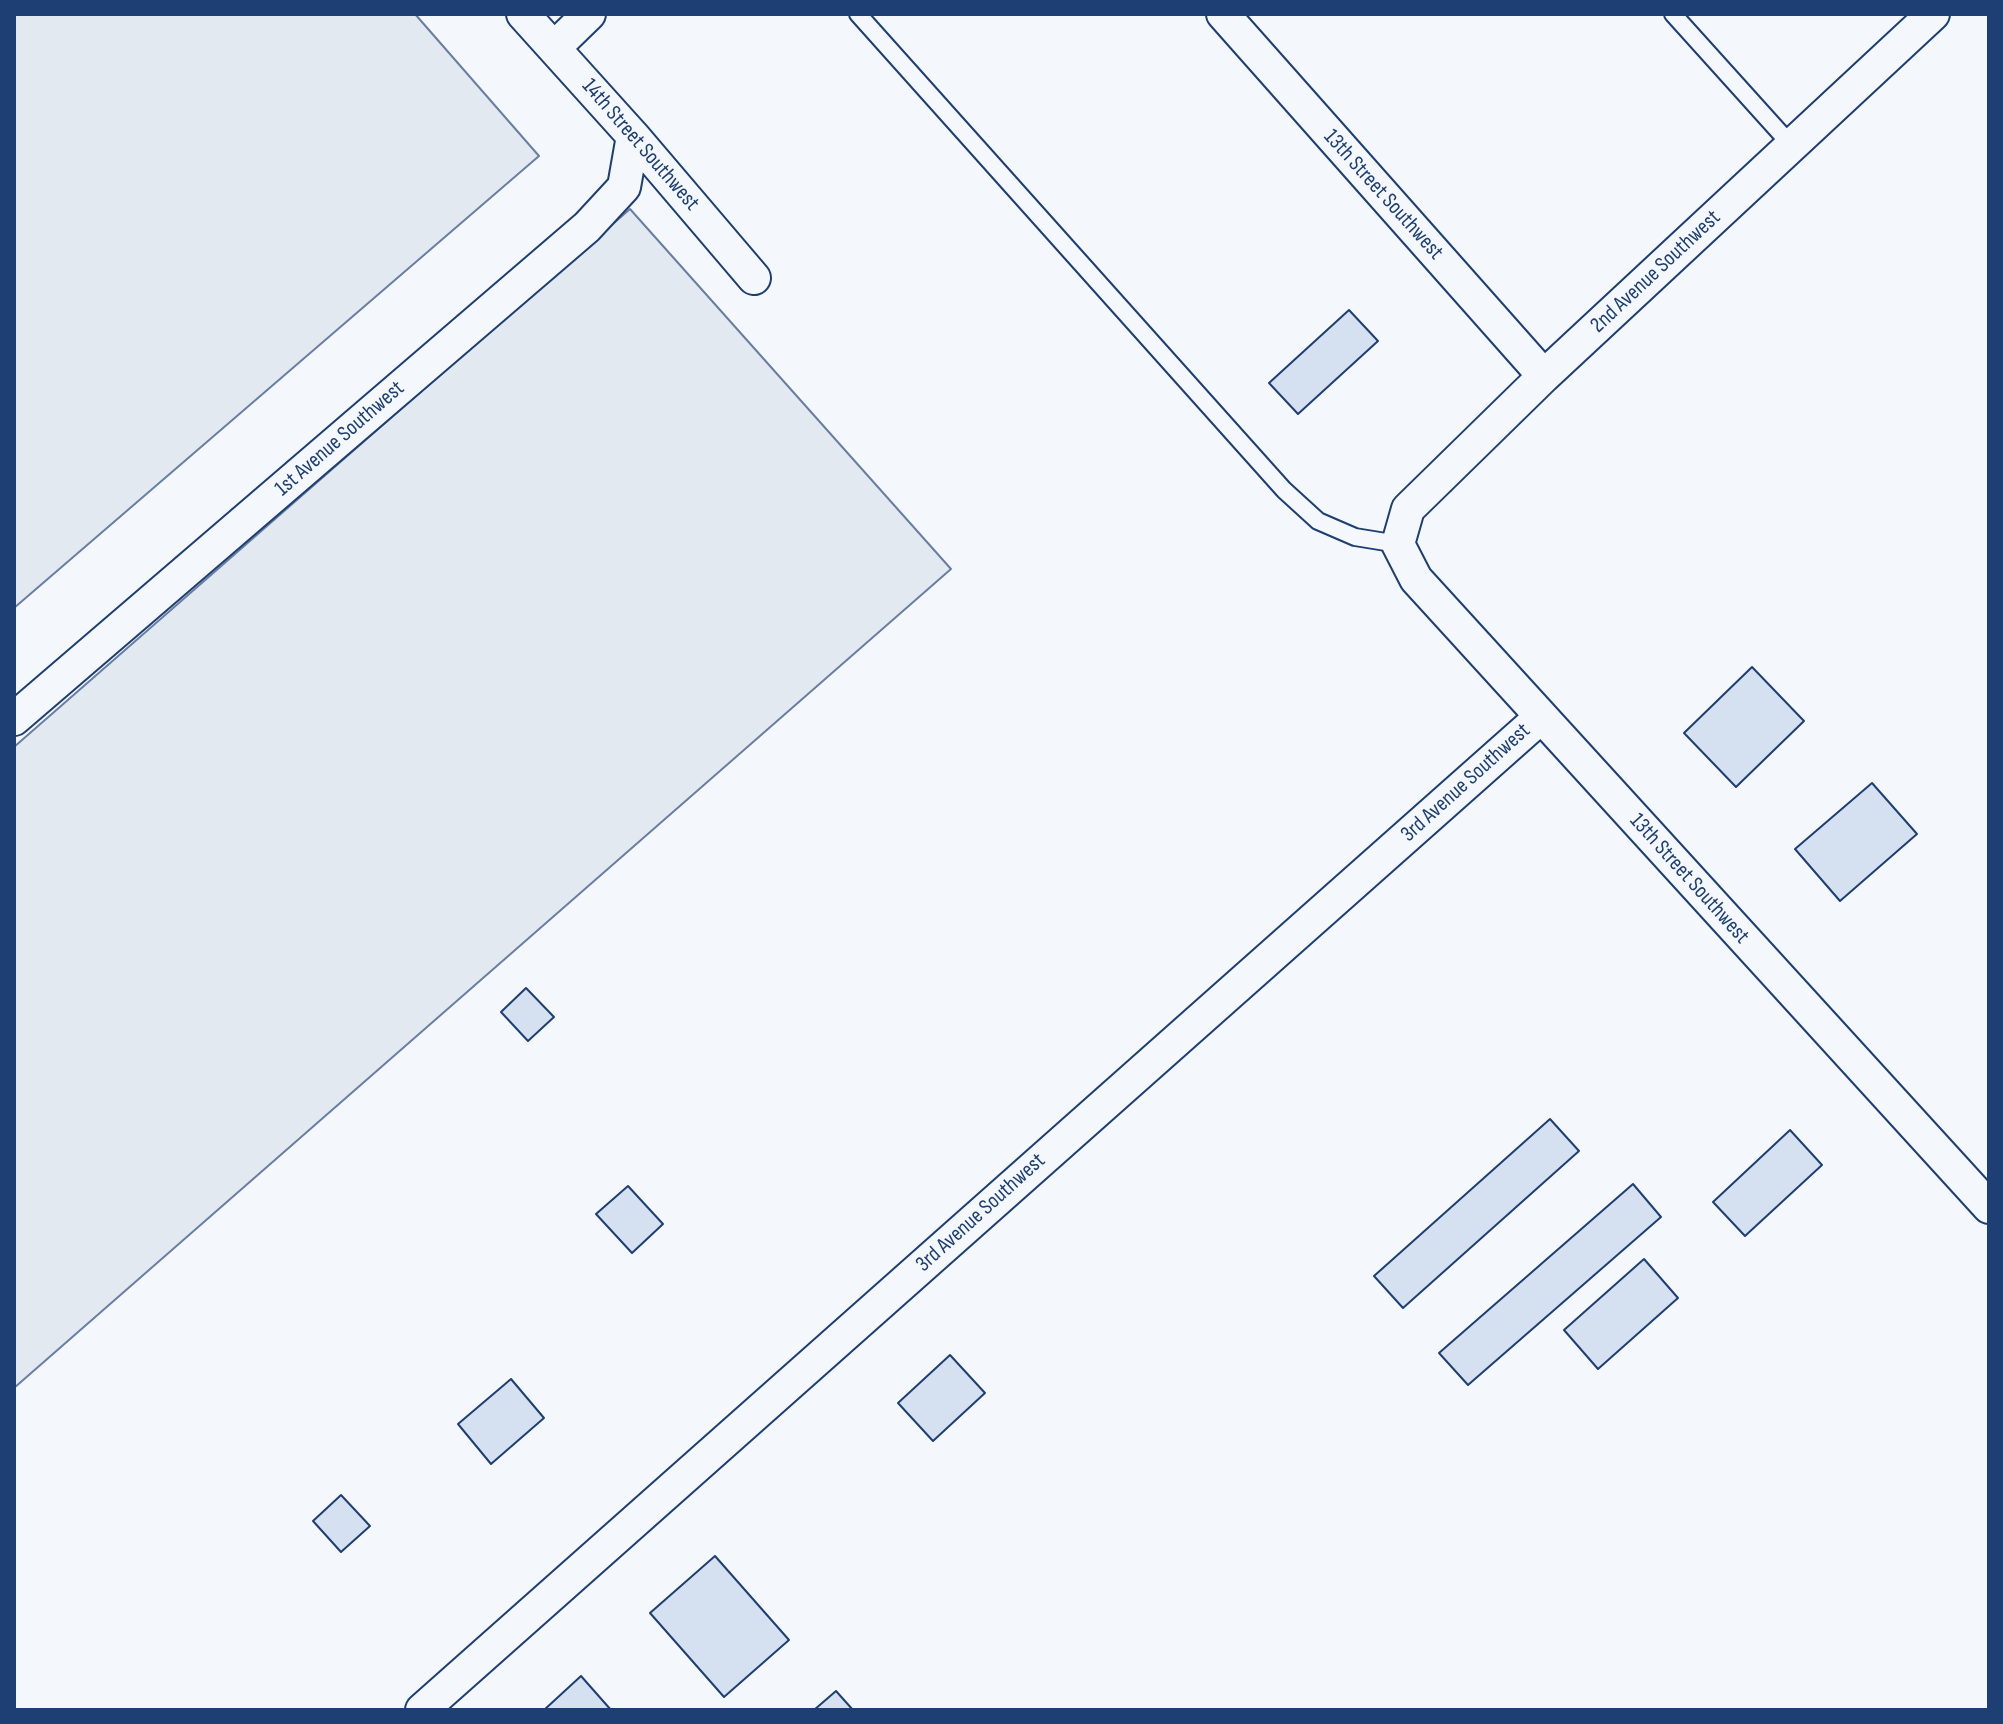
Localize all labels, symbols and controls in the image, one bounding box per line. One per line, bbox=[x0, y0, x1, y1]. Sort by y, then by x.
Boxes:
street label: 14th Street Southwest bbox=[576, 74, 704, 216]
street label: 13th Street Southwest bbox=[1318, 124, 1448, 266]
street label: 2nd Avenue Southwest bbox=[1586, 205, 1726, 339]
street label: 1st Avenue Southwest bbox=[270, 376, 410, 502]
street label: 3rd Avenue Southwest bbox=[1396, 718, 1536, 848]
street label: 13th Street Southwest bbox=[1624, 808, 1754, 950]
street label: 3rd Avenue Southwest bbox=[911, 1148, 1051, 1278]

